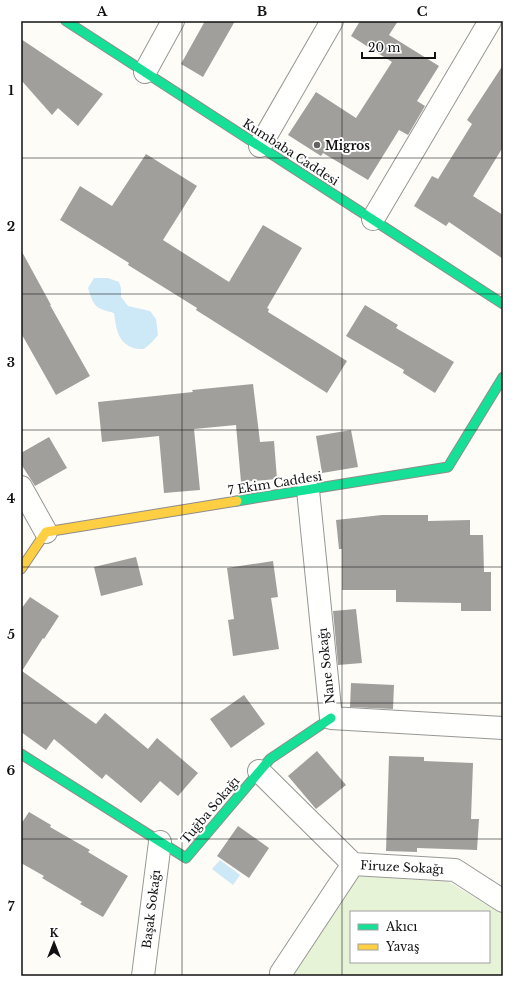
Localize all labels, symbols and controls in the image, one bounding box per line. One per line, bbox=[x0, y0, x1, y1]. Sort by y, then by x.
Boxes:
text: A bbox=[96, 3, 108, 20]
text: B bbox=[257, 3, 267, 20]
text: C bbox=[417, 3, 428, 20]
scale bar bbox=[362, 34, 435, 60]
text: 20 m bbox=[368, 40, 400, 55]
text: 1 bbox=[8, 82, 14, 99]
street label: Kumbaba Caddesi bbox=[240, 115, 342, 189]
place label: Migros bbox=[325, 138, 370, 153]
marker: Migros bbox=[312, 140, 322, 150]
text: 2 bbox=[7, 218, 15, 235]
text: 3 bbox=[7, 354, 15, 371]
street label: 7 Ekim Caddesi bbox=[227, 468, 323, 498]
text: 4 bbox=[7, 490, 16, 507]
text: 5 bbox=[7, 626, 15, 643]
street label: Nane Sokağı bbox=[315, 627, 337, 705]
text: 6 bbox=[7, 762, 16, 779]
street label: Tuğba Sokağı bbox=[178, 773, 242, 847]
street label: Firuze Sokağı bbox=[360, 857, 444, 877]
street label: Başak Sokağı bbox=[139, 869, 163, 949]
text: 7 bbox=[8, 898, 15, 915]
legend bbox=[350, 911, 490, 963]
text: Akıcı bbox=[385, 919, 417, 934]
north arrow bbox=[34, 923, 74, 963]
text: K bbox=[49, 926, 59, 940]
text: Yavaş bbox=[385, 939, 419, 954]

